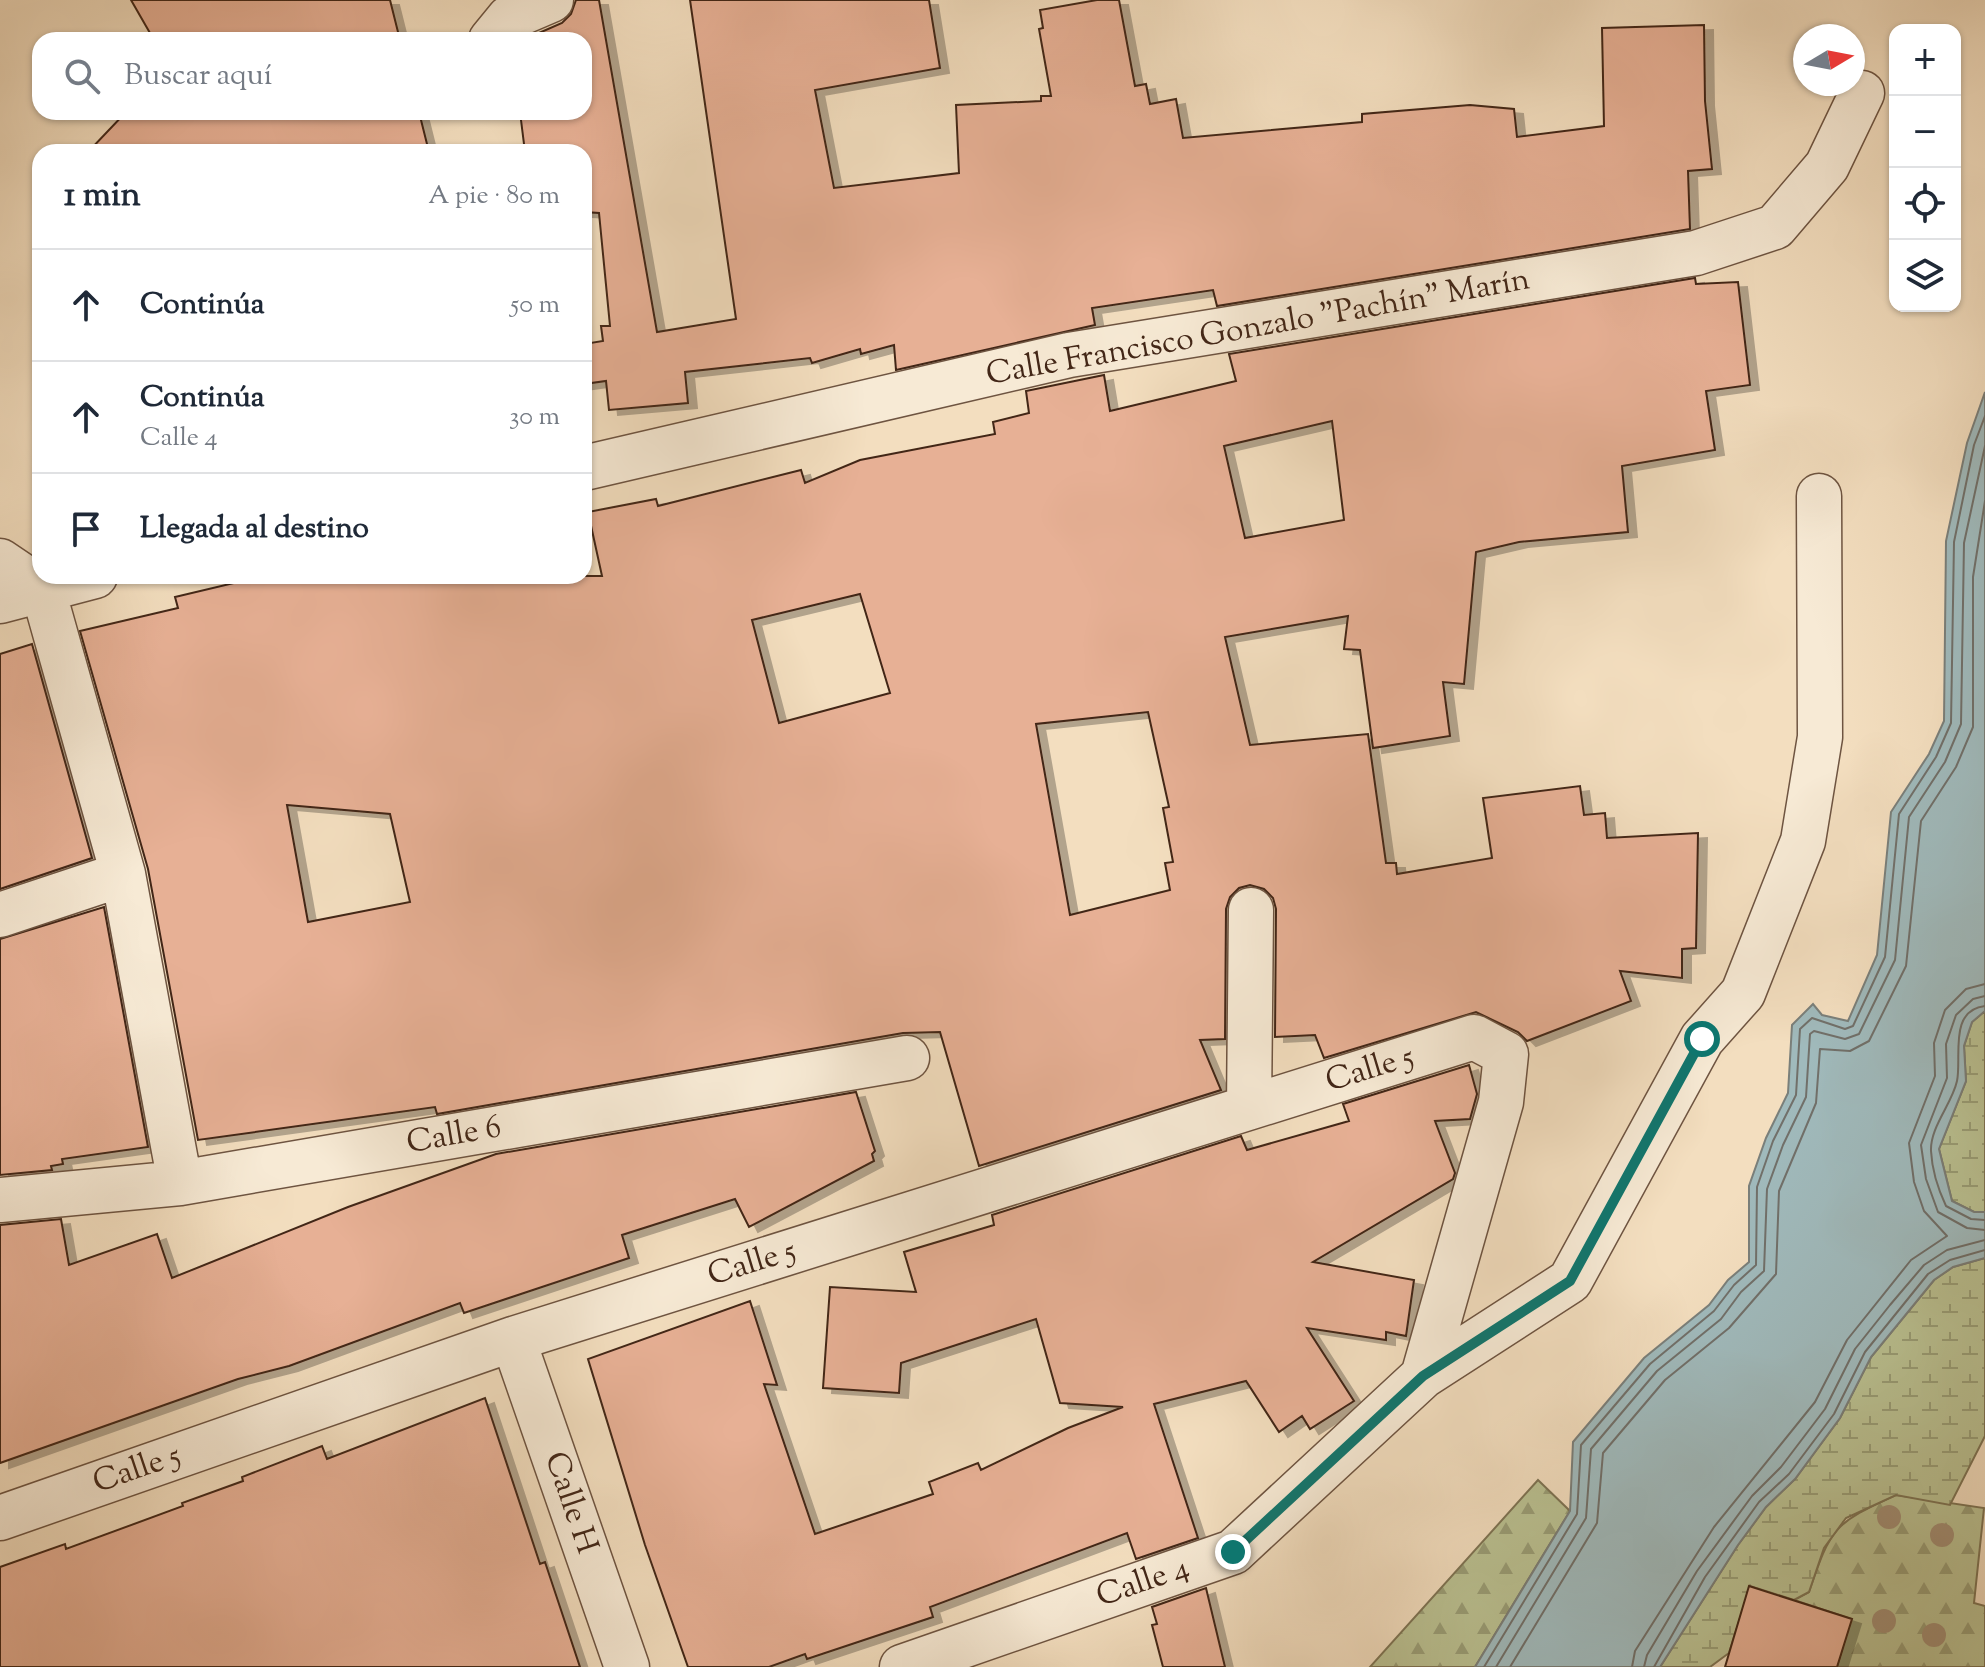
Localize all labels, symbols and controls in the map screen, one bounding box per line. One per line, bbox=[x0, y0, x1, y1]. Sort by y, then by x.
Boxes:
north arrow bbox=[1793, 24, 1865, 96]
map controls bbox=[1889, 24, 1961, 312]
button: + bbox=[1889, 24, 1961, 96]
search box bbox=[32, 32, 592, 120]
icon: search bbox=[60, 54, 104, 98]
text: Buscar aquí bbox=[124, 55, 272, 98]
button: − bbox=[1889, 96, 1961, 168]
button: locate bbox=[1889, 168, 1961, 240]
text: 1 min bbox=[64, 172, 141, 221]
text: A pie · 80 m bbox=[428, 178, 560, 215]
button: layers bbox=[1889, 240, 1961, 312]
street label: Calle Francisco Gonzalo "Pachín" Marín bbox=[983, 257, 1533, 399]
icon: ahead bbox=[64, 283, 108, 327]
text: Continúa bbox=[140, 284, 265, 327]
text: 50 m bbox=[510, 287, 560, 324]
text: Continúa bbox=[140, 377, 265, 420]
icon: ahead bbox=[64, 395, 108, 439]
text: 30 m bbox=[509, 399, 560, 436]
text: Calle 4 bbox=[140, 420, 218, 457]
icon: arrive bbox=[64, 507, 108, 551]
text: Llegada al destino bbox=[140, 508, 369, 551]
route start bbox=[1684, 1021, 1720, 1057]
street label: Calle 5 bbox=[1320, 1035, 1420, 1105]
street label: Calle 6 bbox=[403, 1105, 505, 1167]
street label: Calle 5 bbox=[702, 1229, 802, 1299]
street label: Calle 5 bbox=[87, 1434, 187, 1506]
street label: Calle H bbox=[531, 1446, 609, 1560]
route end bbox=[1215, 1534, 1251, 1570]
street label: Calle 4 bbox=[1090, 1546, 1196, 1620]

